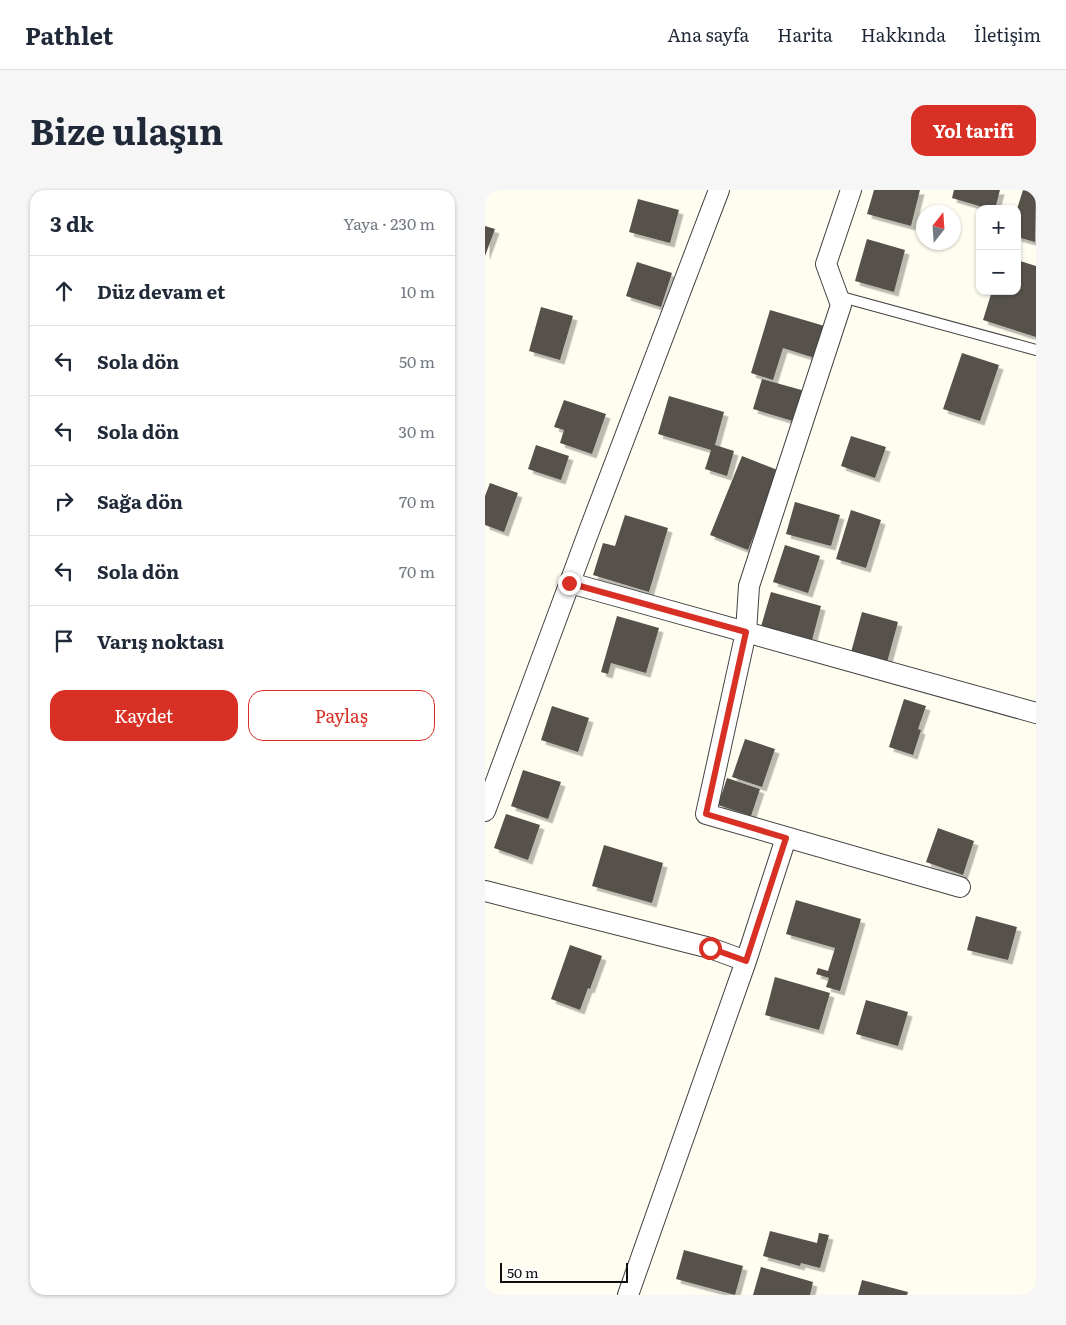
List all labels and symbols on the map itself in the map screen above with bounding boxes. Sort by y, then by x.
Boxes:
north arrow [916,205,961,250]
route end [558,572,581,595]
route start [699,937,722,960]
scale bar [500,1260,627,1283]

